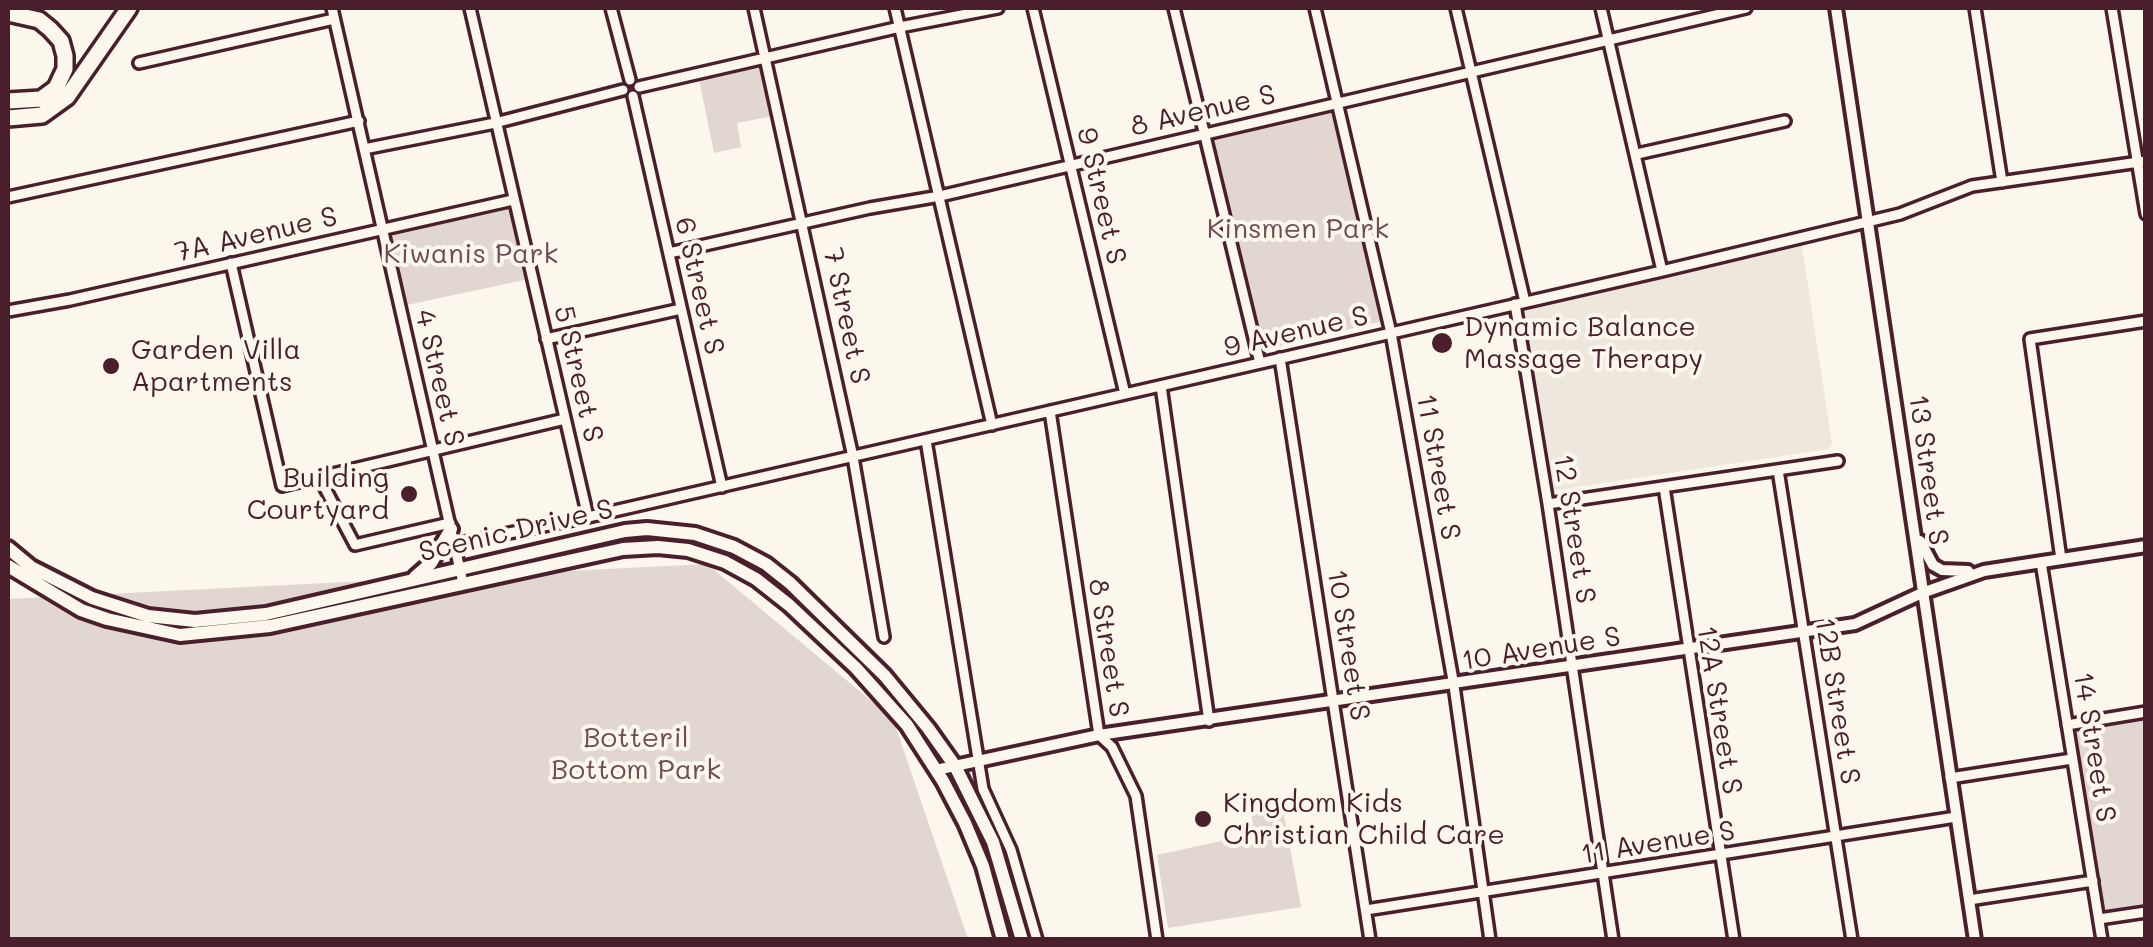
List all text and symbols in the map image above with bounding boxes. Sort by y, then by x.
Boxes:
street label: 8 Avenue S [1127,78,1279,144]
street label: 9 Street S [1069,124,1133,268]
street label: 7A Avenue S [172,200,340,270]
park label: Kinsmen Park [1207,212,1389,246]
street label: 6 Street S [667,214,731,358]
park label: Kiwanis Park [384,237,558,271]
street label: 7 Street S [815,245,877,387]
street label: 9 Avenue S [1221,299,1371,365]
street label: 5 Street S [546,302,610,446]
street label: 4 Street S [407,306,471,450]
place label: Dynamic Balance Massage Therapy [1464,310,1703,376]
marker: Dynamic Balance Massage Therapy [1429,330,1455,356]
place label: Garden Villa Apartments [131,333,301,399]
marker: Garden Villa Apartments [100,355,122,377]
street label: 11 Street S [1409,391,1467,543]
street label: 13 Street S [1901,393,1955,547]
street label: 12 Street S [1546,452,1602,606]
place label: Building Courtyard [247,461,389,527]
marker: Building Courtyard [398,483,420,505]
street label: Scenic Drive S [416,492,616,570]
street label: 10 Street S [1319,567,1377,723]
street label: 8 Street S [1080,576,1136,720]
street label: 12B Street S [1807,615,1867,787]
street label: 10 Avenue S [1459,620,1623,678]
street label: 12A Street S [1689,623,1749,797]
street label: 14 Street S [2066,669,2122,825]
park label: Botteril Bottom Park [551,721,721,787]
place label: Kingdom Kids Christian Child Care [1223,786,1505,852]
marker: Kingdom Kids Christian Child Care [1192,808,1214,830]
street label: 11 Avenue S [1579,814,1737,872]

